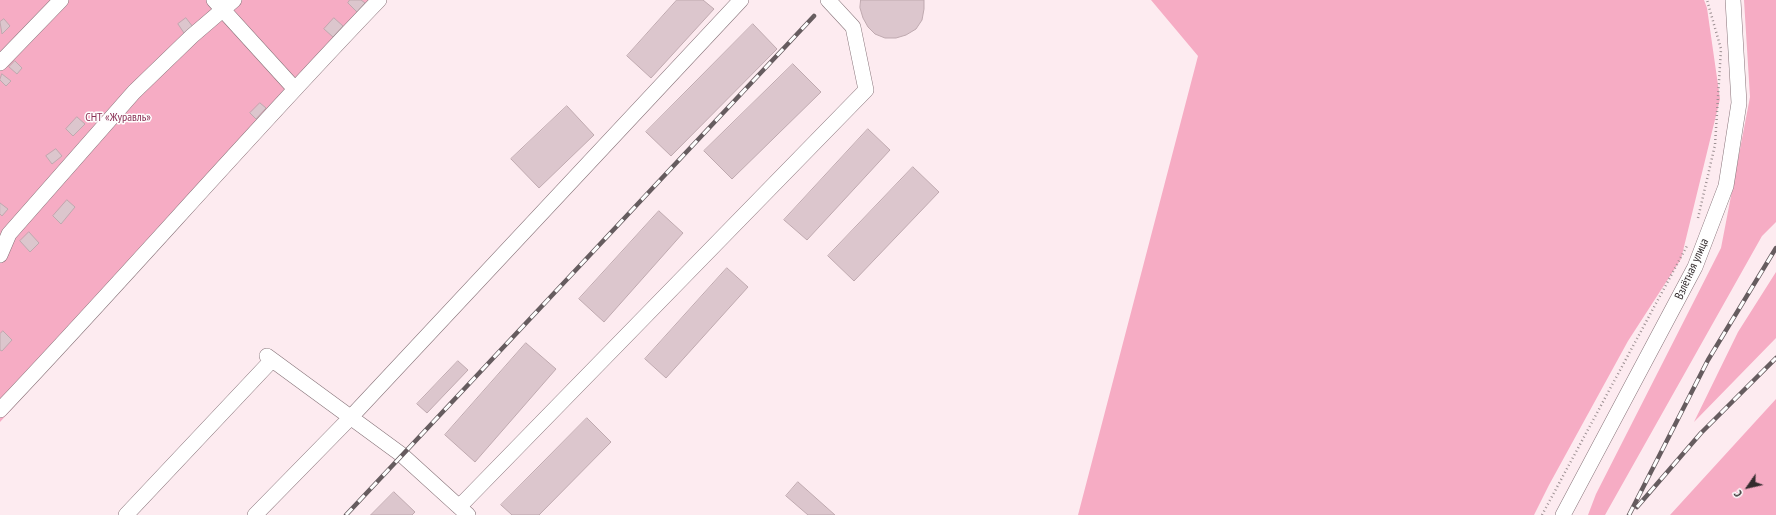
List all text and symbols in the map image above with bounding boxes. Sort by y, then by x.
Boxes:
park label: СНТ «Журавль» [85,111,151,125]
street label: Взлётная улица [1672,236,1712,302]
north arrow [1728,467,1768,507]
text: С [1731,488,1745,500]

